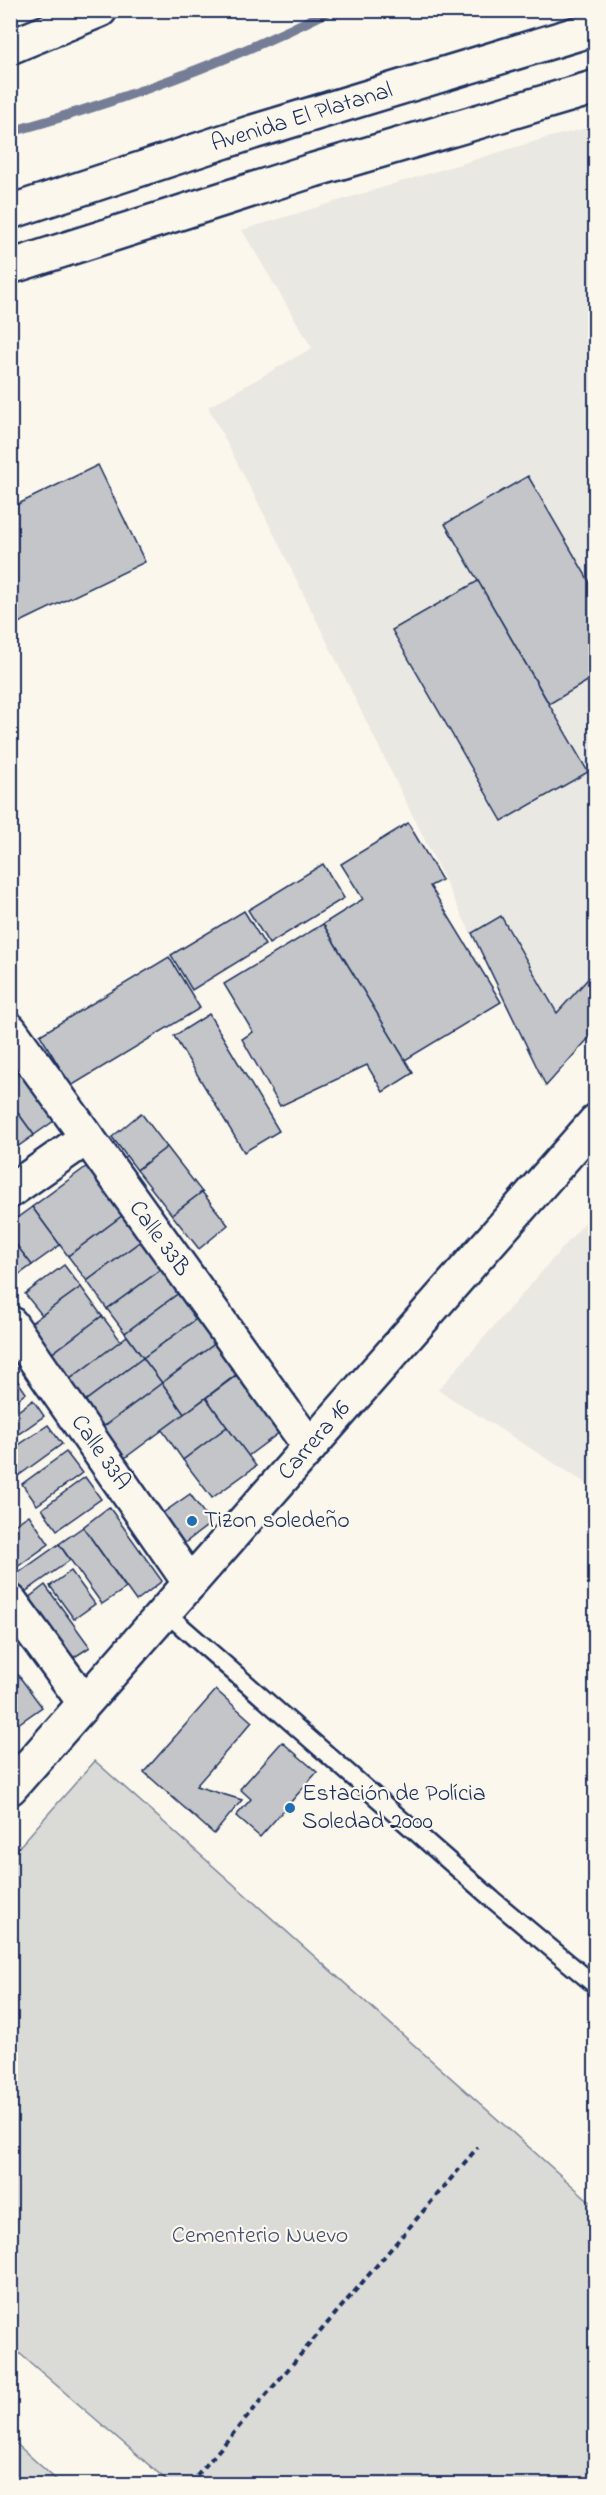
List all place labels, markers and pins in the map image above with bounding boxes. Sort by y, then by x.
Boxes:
place label: Tizon soledeño [204,1504,350,1539]
marker: Tizon soledeño [185,1514,199,1528]
place label: Estación de Polícia Soledad 2000 [302,1777,486,1840]
marker: Estación de Polícia Soledad 2000 [283,1801,297,1815]

